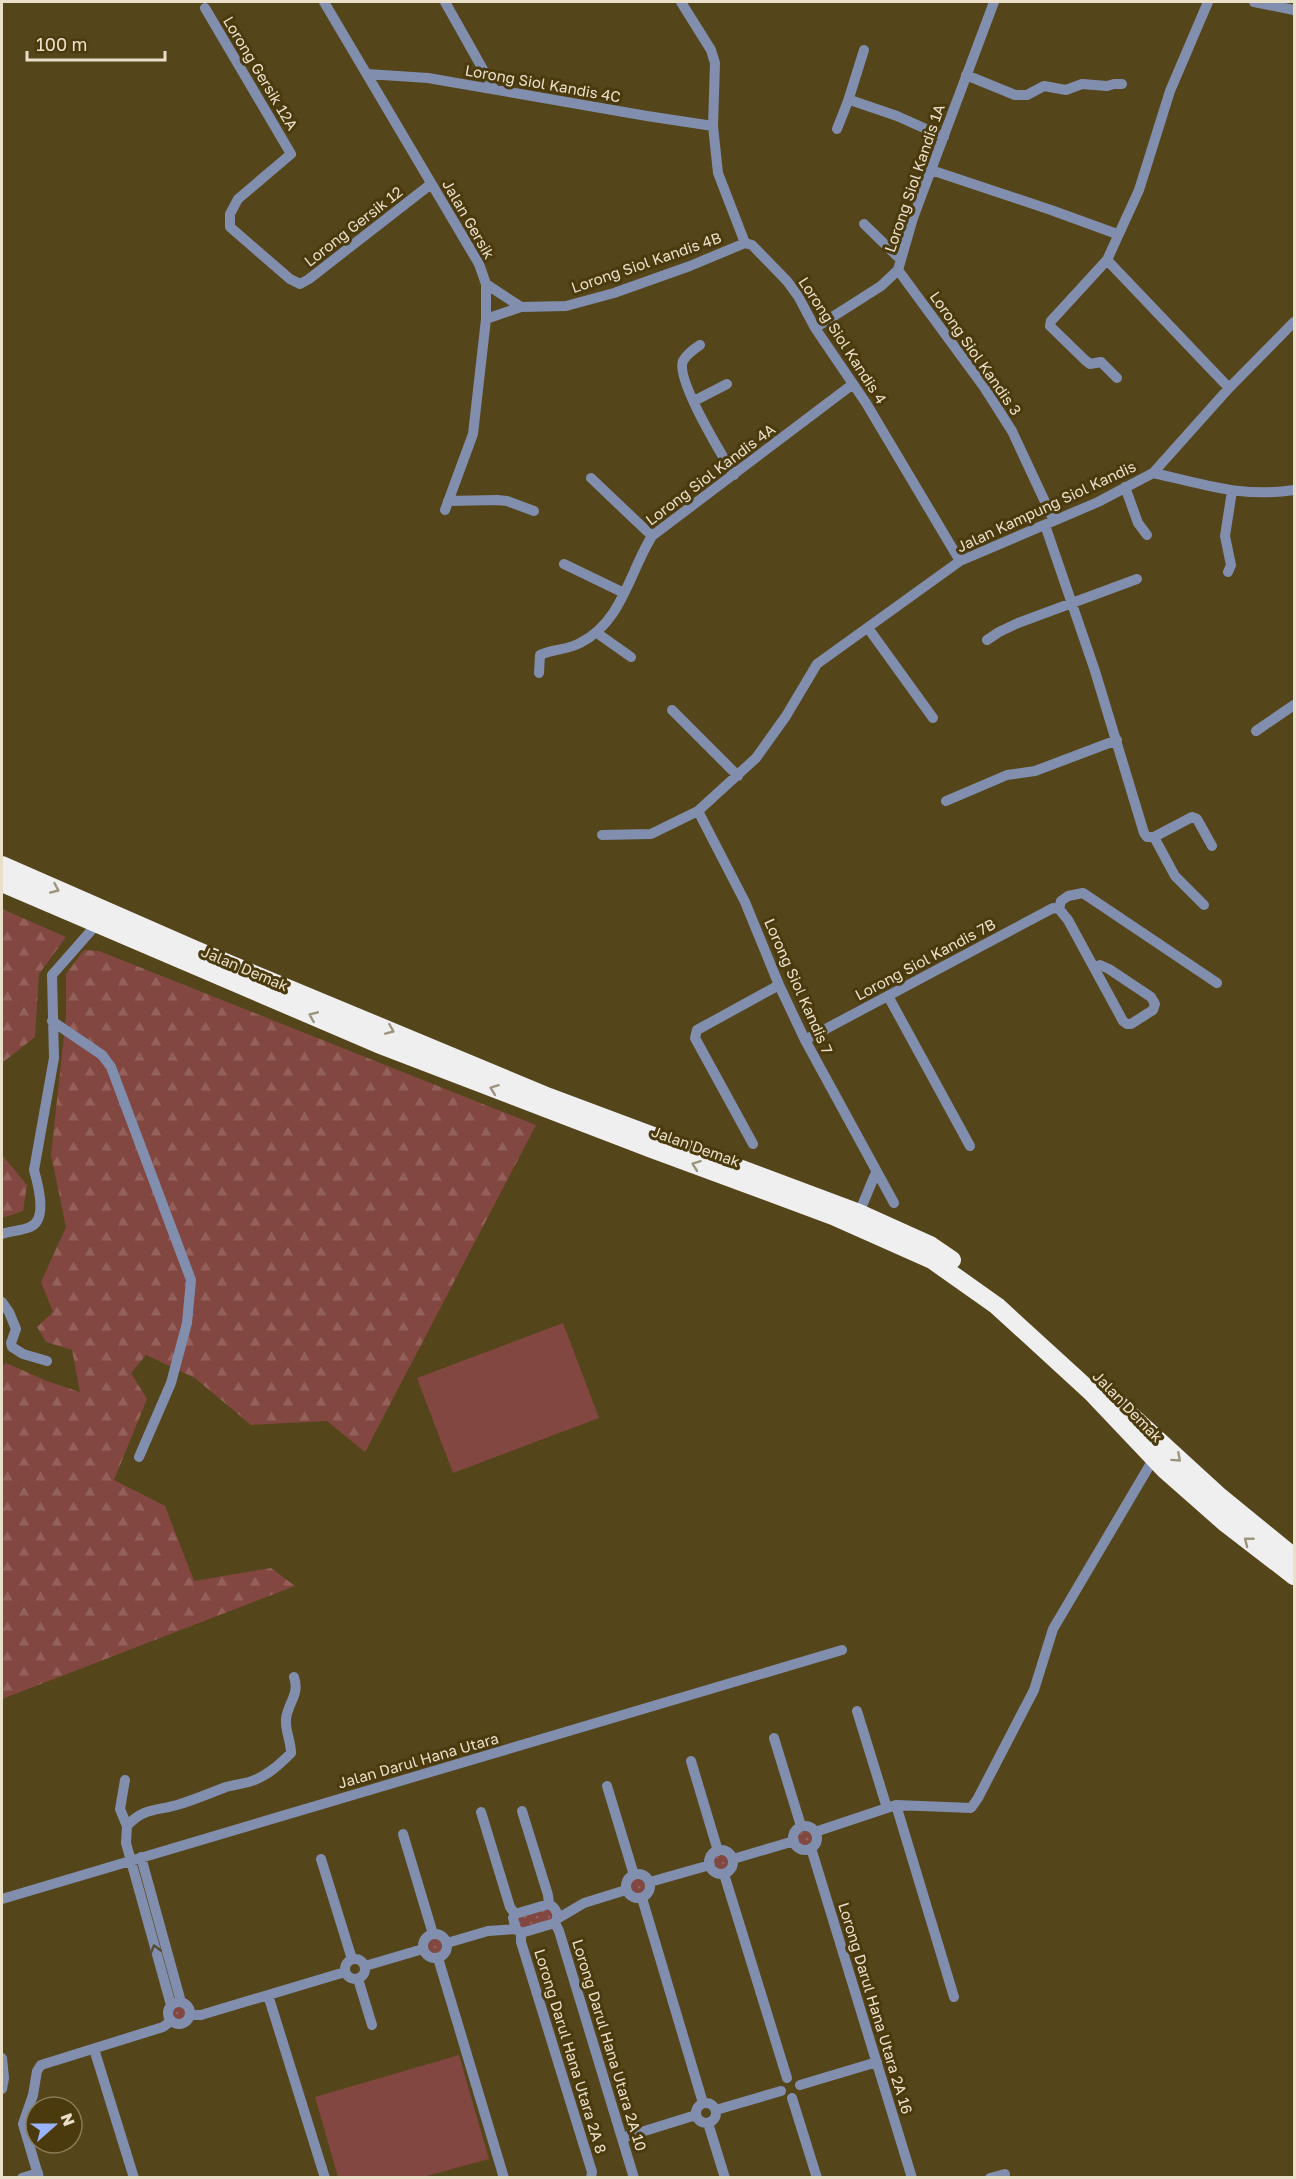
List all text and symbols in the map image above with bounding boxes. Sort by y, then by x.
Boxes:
street label: Lorong Gersik 12A [220,13,302,133]
scale bar [27,24,165,62]
text: 100 m [36,33,87,55]
street label: Lorong Siol Kandis 4C [464,60,622,106]
street label: Lorong Siol Kandis 1A [880,101,948,255]
street label: Jalan Gersik [439,176,499,262]
street label: Lorong Gersik 12 [300,182,406,270]
street label: Lorong Siol Kandis 4B [569,228,723,296]
street label: Lorong Siol Kandis 4 [795,273,891,407]
street label: Lorong Siol Kandis 3 [926,288,1026,418]
street label: Lorong Siol Kandis 4A [642,419,778,529]
street label: Jalan Kampung Siol Kandis [953,456,1139,556]
one-way arrow [49,881,60,893]
street label: Lorong Siol Kandis 7B [852,914,998,1004]
street label: Lorong Siol Kandis 7 [761,916,837,1057]
street label: Jalan Demak [199,942,292,995]
one-way arrow [308,1012,319,1024]
one-way arrow [383,1023,394,1035]
one-way arrow [489,1084,500,1096]
street label: Jalan Demak [649,1122,743,1170]
one-way arrow [691,1160,702,1173]
street label: Jalan Demak [1089,1366,1167,1446]
one-way arrow [1170,1451,1181,1462]
one-way arrow [1243,1537,1254,1548]
street label: Jalan Darul Hana Utara [336,1728,500,1792]
street label: Lorong Darul Hana Utara 2A 16 [835,1900,917,2116]
street label: Lorong Darul Hana Utara 2A 10 [569,1937,651,2153]
one-way arrow [150,1944,162,1955]
street label: Lorong Darul Hana Utara 2A 8 [531,1946,611,2156]
north arrow [24,2095,84,2155]
text: N [56,2110,80,2129]

